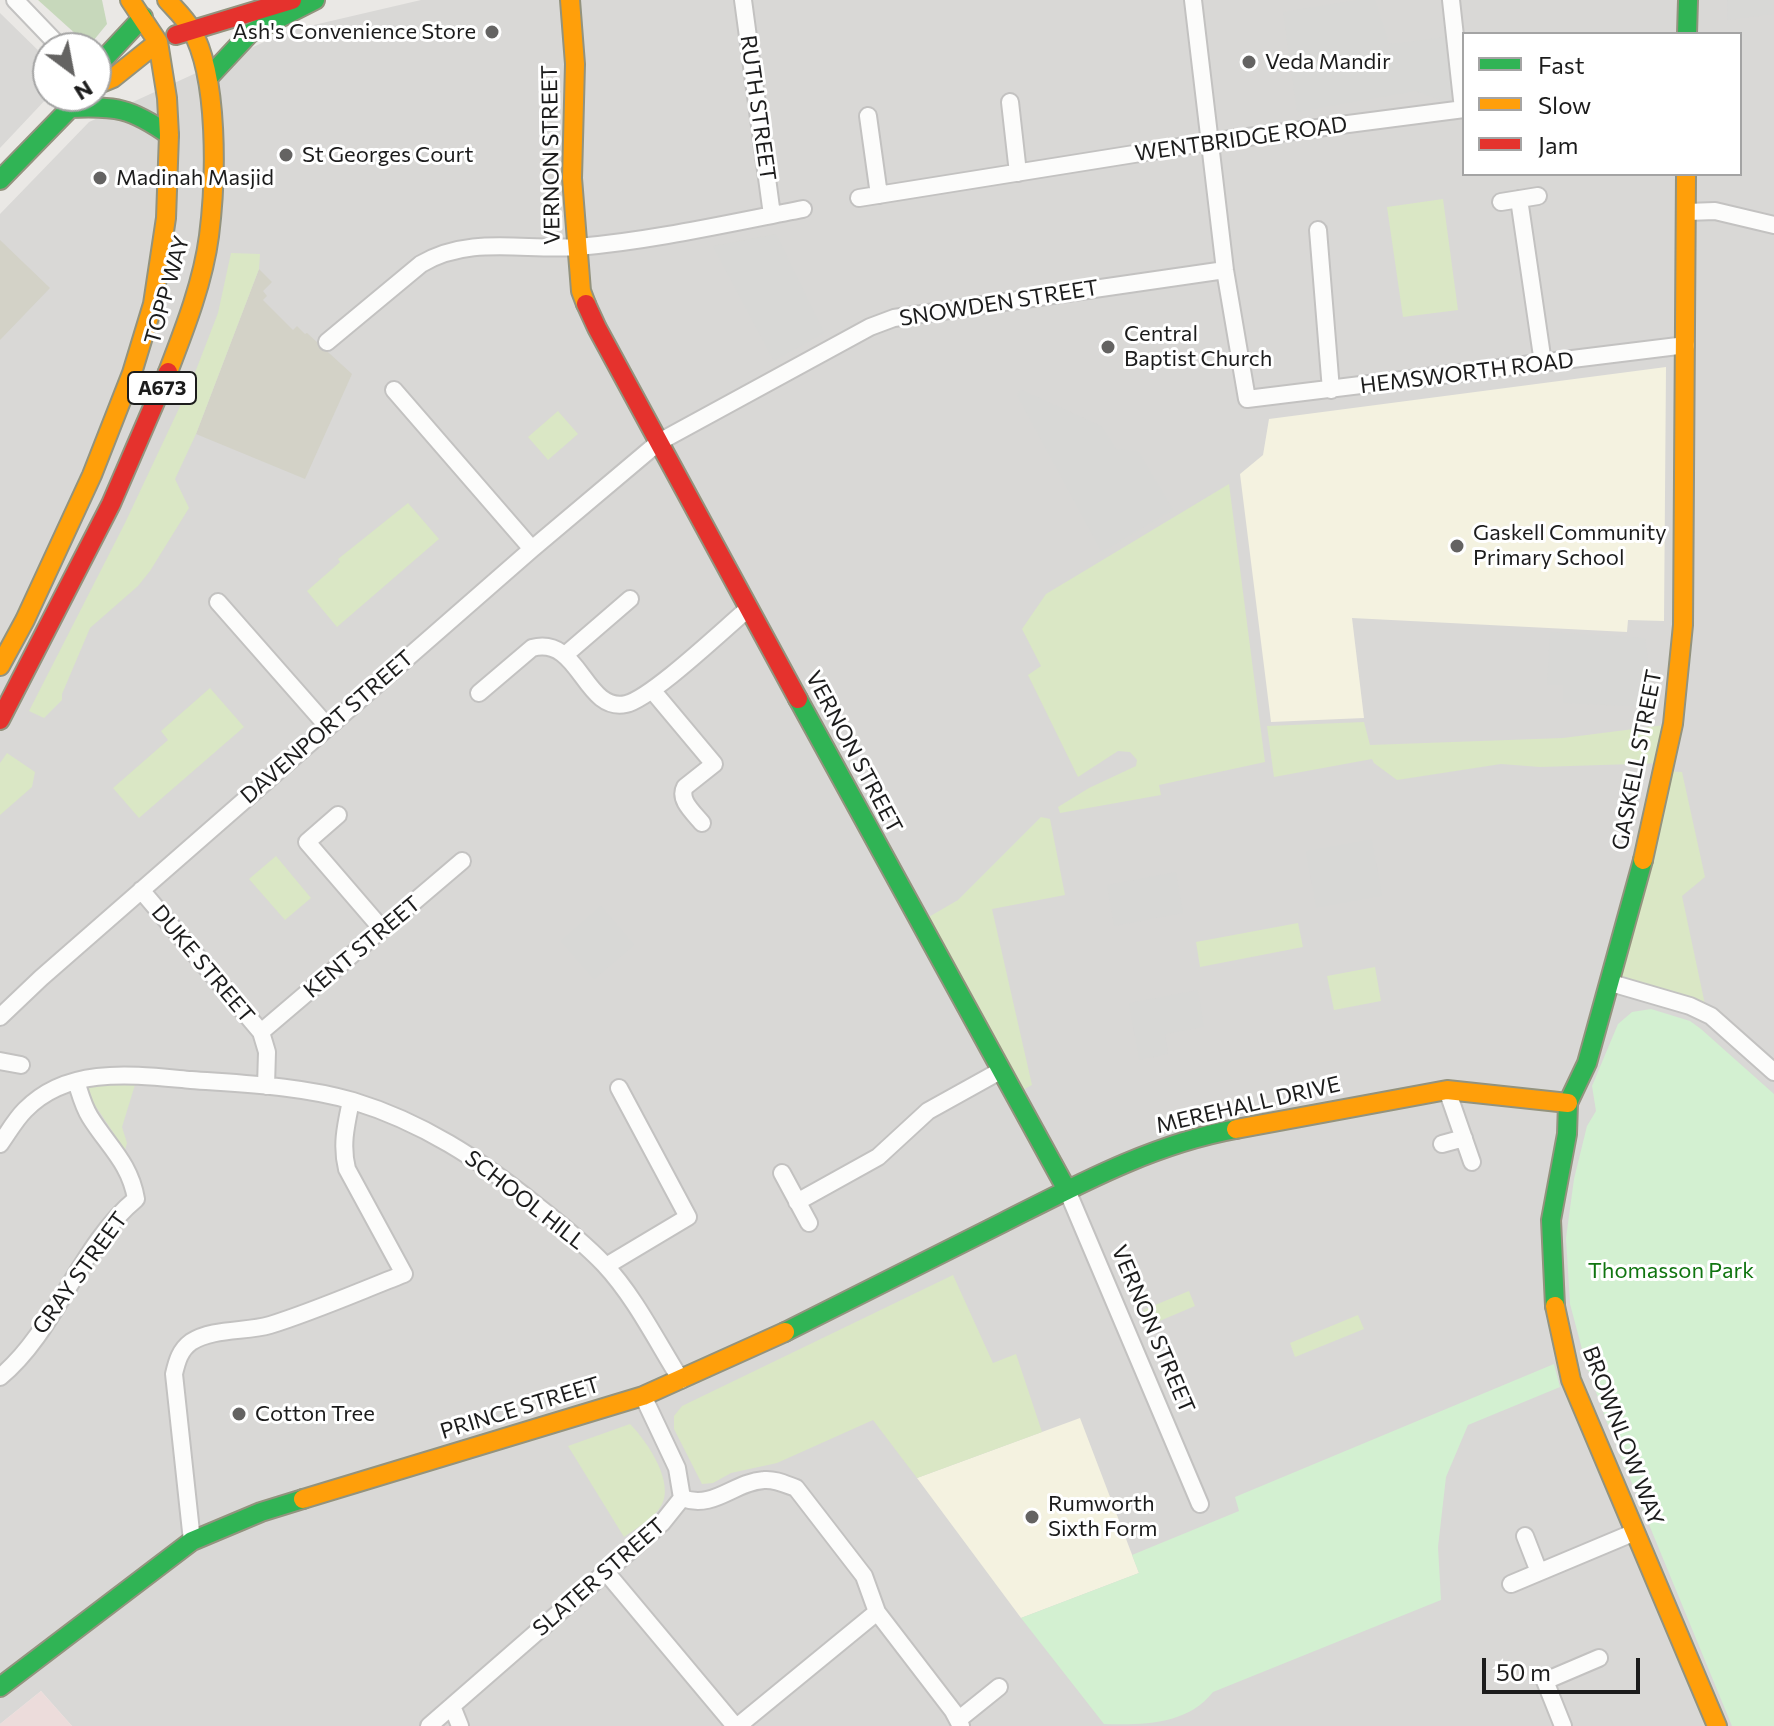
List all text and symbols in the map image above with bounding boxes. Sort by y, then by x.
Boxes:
place label: Ash's Convenience Store [233,19,476,45]
marker: Ash's Convenience Store [483,23,501,41]
north arrow [32,32,112,112]
legend [1462,32,1742,176]
street label: RUTH STREET [735,33,781,183]
place label: Veda Mandir [1265,49,1391,75]
text: Fast [1538,50,1585,79]
marker: Veda Mandir [1240,53,1258,71]
street label: VERNON STREET [536,65,566,245]
text: N [70,75,98,107]
text: Slow [1538,90,1591,119]
street label: WENTBRIDGE ROAD [1133,111,1349,167]
text: Jam [1538,130,1578,159]
place label: St Georges Court [302,142,473,168]
marker: St Georges Court [277,146,295,164]
place label: Madinah Masjid [116,165,274,191]
marker: Madinah Masjid [91,169,109,187]
street label: TOPP WAY [139,233,195,347]
street label: SNOWDEN STREET [898,274,1100,332]
place label: Central Baptist Church [1124,321,1272,372]
marker: Central Baptist Church [1099,338,1117,356]
street label: HEMSWORTH ROAD [1359,347,1575,399]
road number: A673 [128,372,196,404]
place label: Gaskell Community Primary School [1473,520,1667,572]
marker: Gaskell Community Primary School [1448,537,1466,555]
street label: DAVENPORT STREET [235,645,419,809]
street label: VERNON STREET [800,666,908,838]
street label: GASKELL STREET [1607,668,1667,852]
street label: KENT STREET [298,890,426,1004]
street label: DUKE STREET [146,900,260,1028]
street label: MEREHALL DRIVE [1153,1071,1343,1139]
street label: SCHOOL HILL [460,1145,590,1255]
street label: GRAY STREET [27,1207,133,1339]
street label: VERNON STREET [1106,1241,1200,1417]
park label: Thomasson Park [1588,1258,1754,1284]
street label: BROWNLOW WAY [1577,1343,1669,1529]
street label: PRINCE STREET [437,1371,603,1445]
place label: Cotton Tree [255,1401,375,1427]
marker: Cotton Tree [230,1405,248,1423]
place label: Rumworth Sixth Form [1048,1491,1157,1542]
marker: Rumworth Sixth Form [1023,1508,1041,1526]
street label: SLATER STREET [527,1512,671,1642]
scale bar [1486,1642,1644,1692]
text: 50 m [1496,1657,1551,1686]

